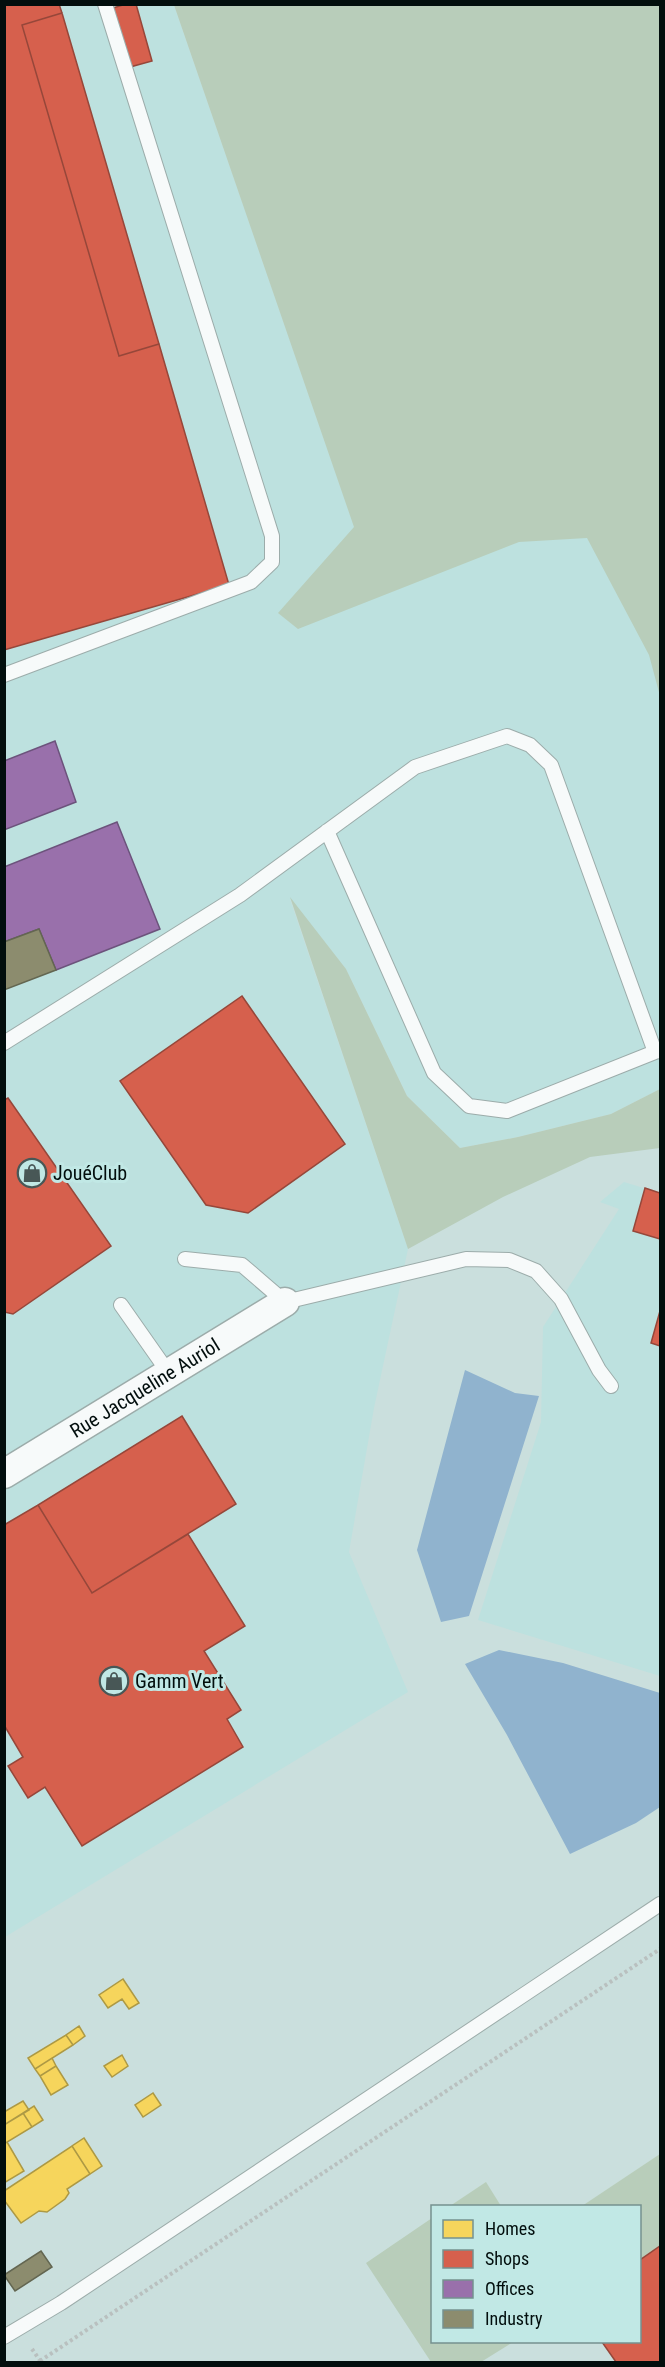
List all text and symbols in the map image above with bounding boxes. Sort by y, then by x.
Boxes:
shop icon: JouéClub [16,1157,48,1189]
place label: JouéClub [53,1161,127,1185]
street label: Rue Jacqueline Auriol [65,1333,224,1443]
shop icon: Gamm Vert [98,1665,130,1697]
place label: Gamm Vert [135,1669,224,1693]
legend [431,2205,641,2343]
text: Homes [485,2218,535,2239]
text: Shops [485,2248,529,2269]
text: Offices [485,2278,534,2299]
text: Industry [485,2308,543,2329]

